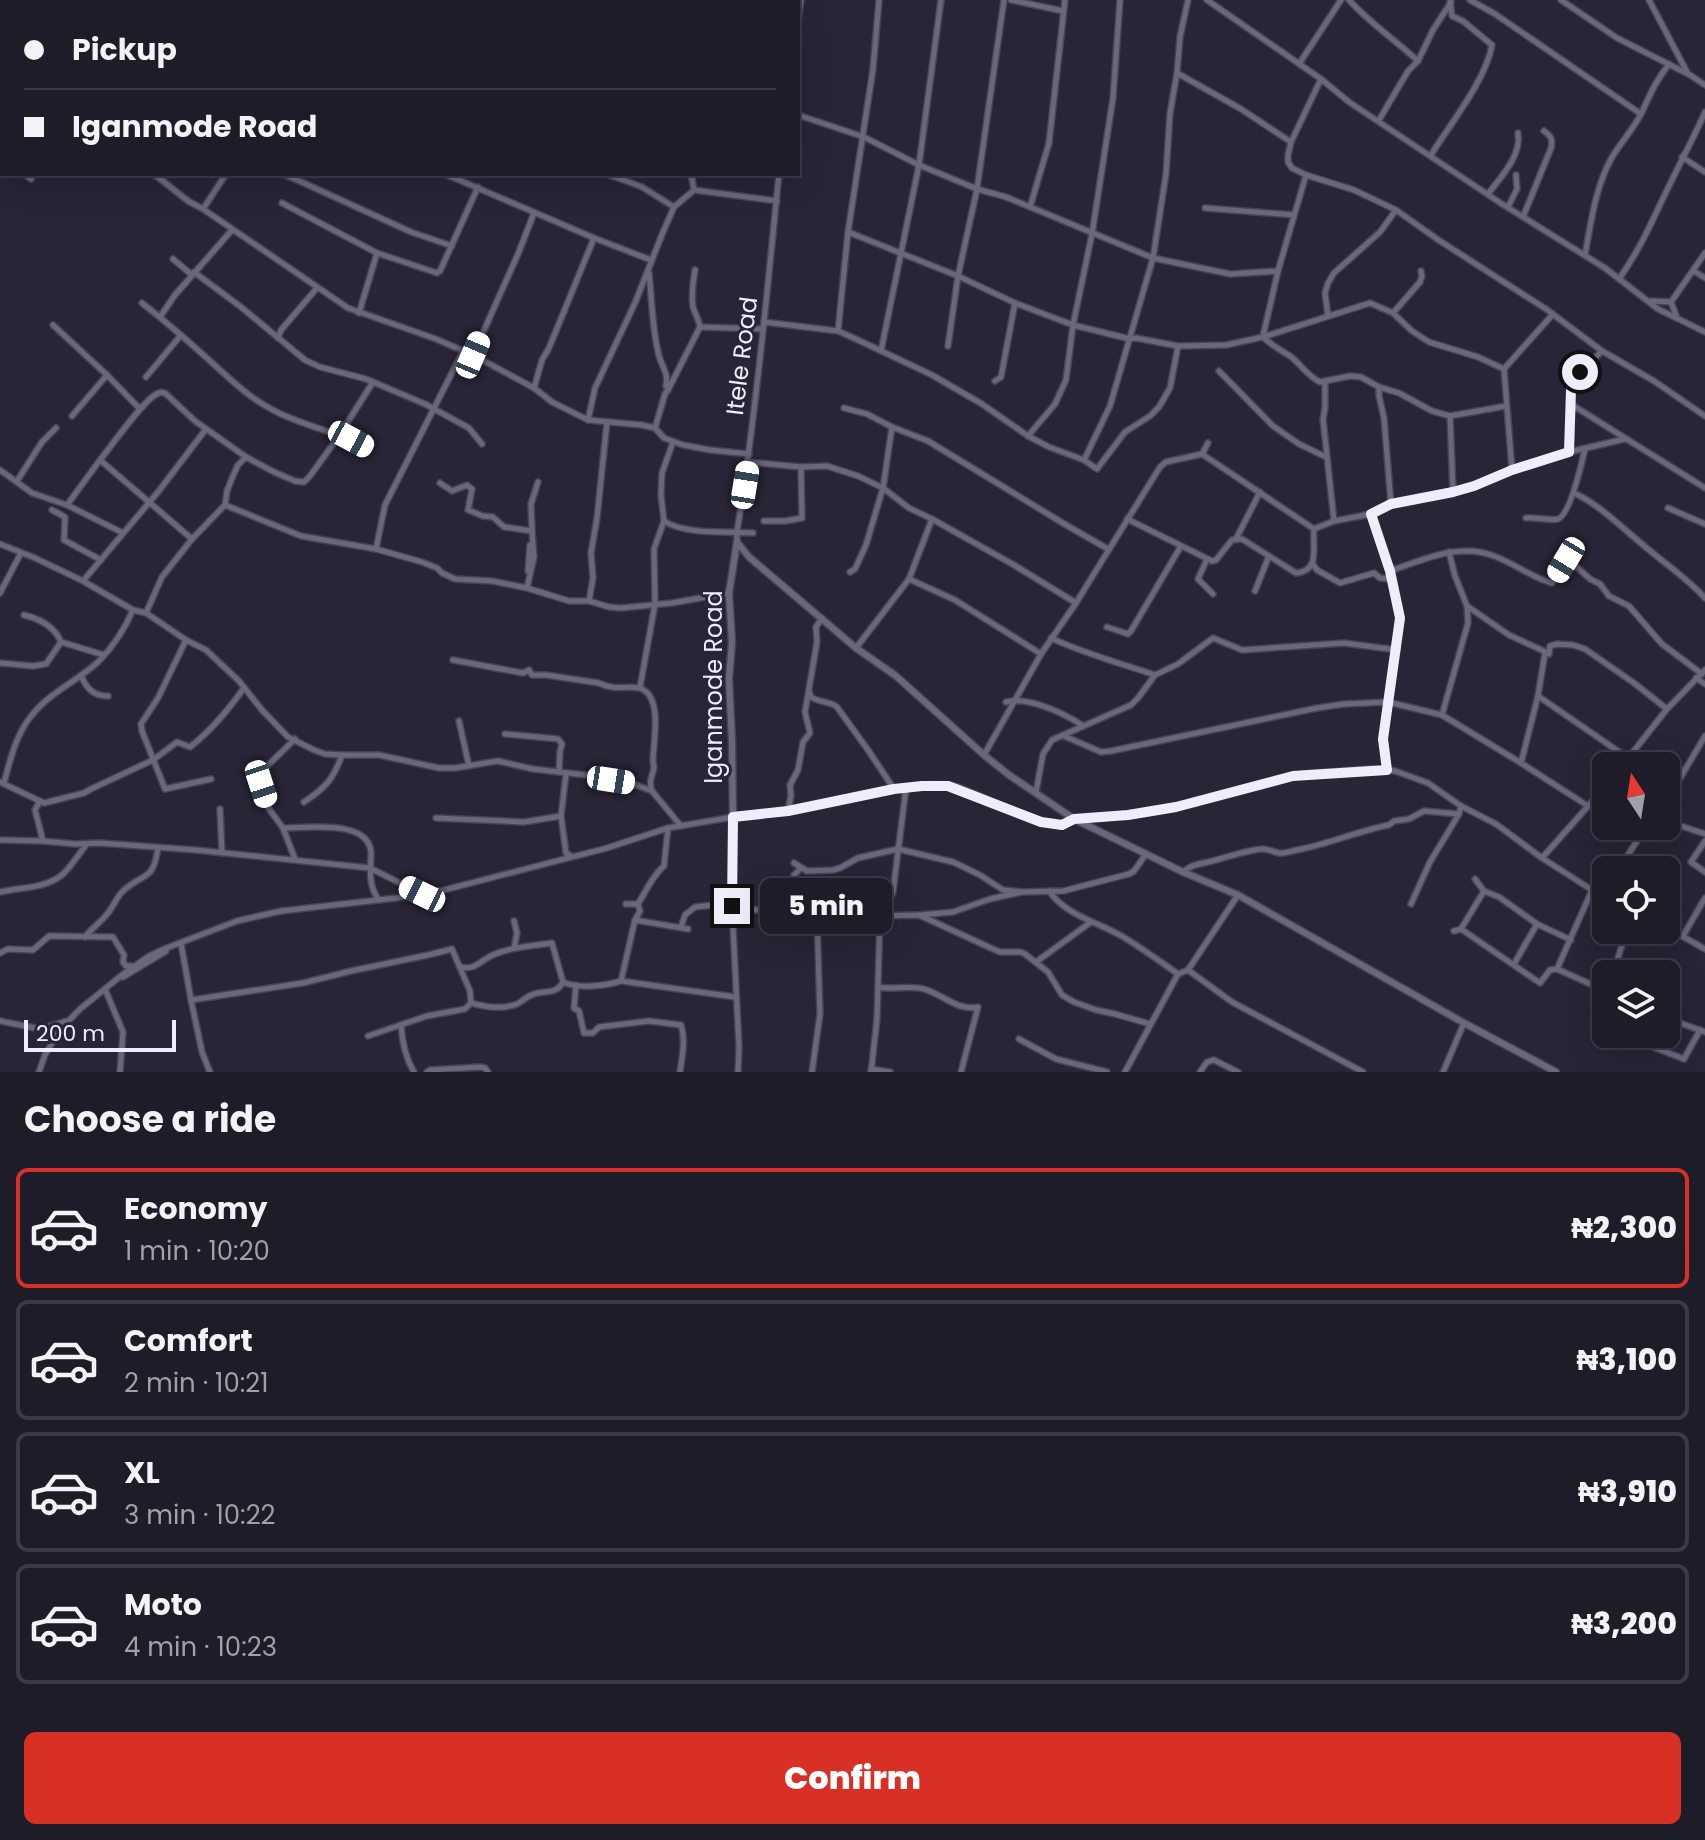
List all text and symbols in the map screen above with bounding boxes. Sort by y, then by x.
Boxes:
text: Pickup [72,28,177,71]
text: Iganmode Road [72,105,317,148]
street label: Itele Road [718,295,765,417]
car [453,328,493,382]
route start [1562,354,1598,390]
car [324,417,378,461]
car [729,459,761,511]
car [1543,533,1589,587]
street label: Iganmode Road [697,590,730,784]
north arrow [1592,752,1680,840]
map controls [1592,752,1680,1048]
car [242,757,280,811]
car [585,764,637,796]
button: locate [1592,856,1680,944]
car [395,873,449,915]
callout: 5 min [760,878,892,934]
route end [714,888,750,924]
text: 5 min [788,888,864,924]
button: layers [1592,960,1680,1048]
scale bar [24,1016,176,1052]
text: 200 m [36,1018,105,1049]
text: Choose a ride [24,1094,276,1145]
text: Economy [124,1187,268,1230]
icon: car [28,1192,100,1264]
text: ₦2,300 [1571,1206,1677,1249]
text: 1 min · 10:20 [124,1233,270,1269]
text: Comfort [124,1319,253,1362]
icon: car [28,1324,100,1396]
text: ₦3,100 [1577,1338,1677,1381]
text: 2 min · 10:21 [124,1365,269,1401]
text: XL [124,1451,160,1494]
icon: car [28,1456,100,1528]
text: ₦3,910 [1578,1470,1677,1513]
text: 3 min · 10:22 [124,1497,276,1533]
text: Moto [124,1583,202,1626]
icon: car [28,1588,100,1660]
text: ₦3,200 [1571,1602,1677,1645]
text: 4 min · 10:23 [124,1629,277,1665]
button: Confirm [24,1732,1681,1824]

